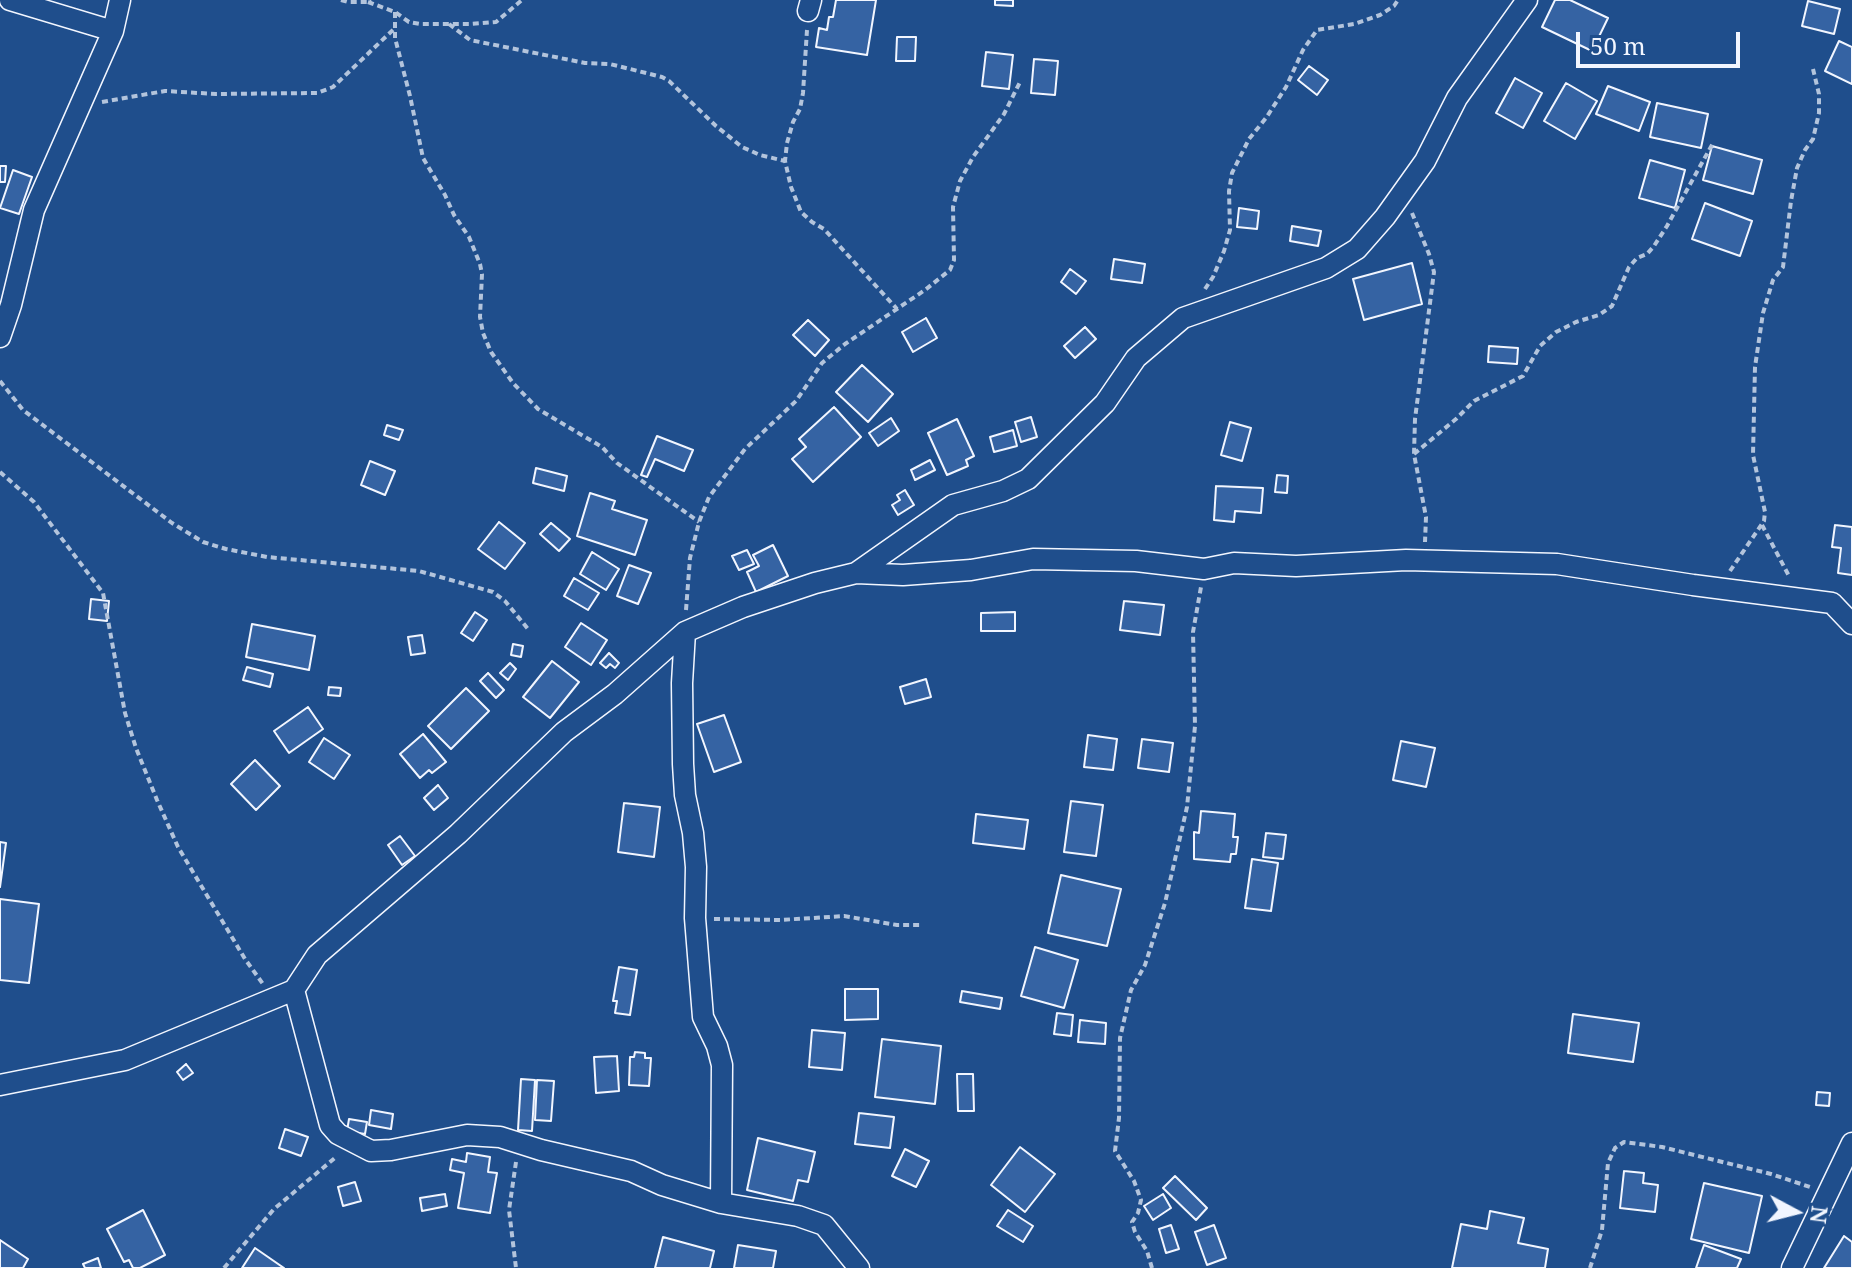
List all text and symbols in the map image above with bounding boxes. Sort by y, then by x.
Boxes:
scale bar [1580,16,1744,66]
text: 50 m [1590,29,1646,62]
north arrow [1756,1172,1836,1252]
text: N [1804,1204,1836,1225]

